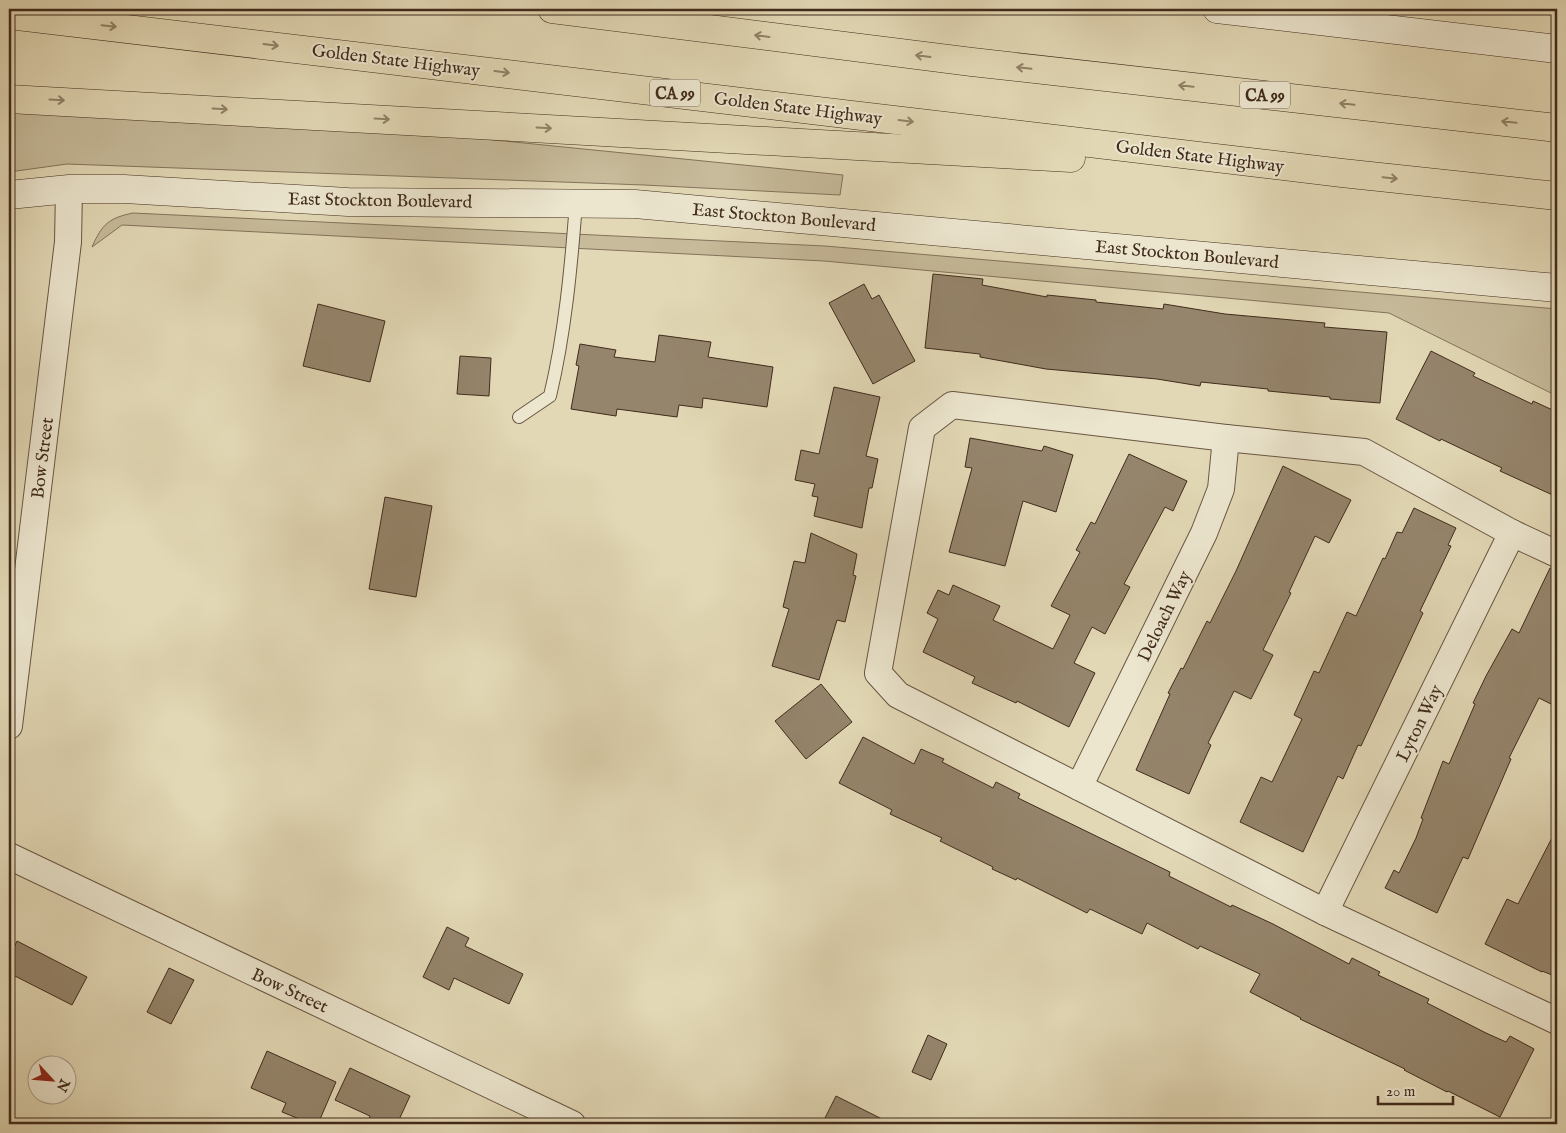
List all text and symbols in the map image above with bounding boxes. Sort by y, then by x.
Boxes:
one-way arrow [101,21,117,31]
one-way arrow [755,31,771,41]
one-way arrow [262,40,278,50]
street label: Golden State Highway [310,40,481,83]
one-way arrow [916,51,932,61]
one-way arrow [1017,63,1033,73]
one-way arrow [493,68,509,78]
road number: CA 99 [650,80,700,106]
one-way arrow [1178,81,1194,91]
road number: CA 99 [1240,82,1290,108]
street label: Golden State Highway [712,88,883,131]
one-way arrow [49,96,65,105]
one-way arrow [1340,99,1356,109]
one-way arrow [211,105,227,114]
one-way arrow [374,114,390,123]
one-way arrow [898,116,914,126]
one-way arrow [1501,117,1517,127]
one-way arrow [536,123,552,132]
street label: Golden State Highway [1114,136,1285,179]
one-way arrow [1382,173,1398,183]
street label: East Stockton Boulevard [288,188,473,215]
street label: East Stockton Boulevard [691,199,877,238]
street label: East Stockton Boulevard [1094,236,1280,275]
street label: Bow Street [27,416,60,500]
street label: Deloach Way [1133,567,1197,666]
street label: Lyton Way [1392,681,1449,766]
street label: Bow Street [247,964,331,1019]
north arrow [28,1056,78,1106]
scale bar [1378,1073,1454,1105]
text: N [52,1075,74,1095]
text: 20 m [1386,1082,1416,1101]

